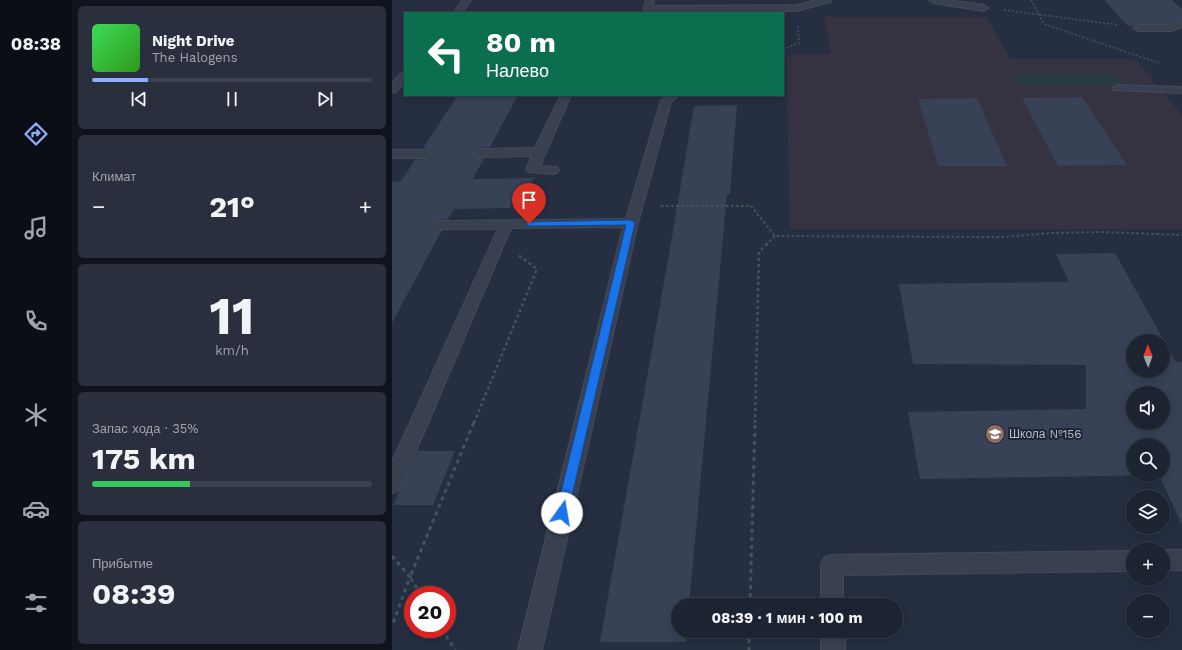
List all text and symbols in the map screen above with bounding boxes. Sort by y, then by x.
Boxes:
text: 80 m [486,26,556,59]
icon: left [420,28,472,80]
text: Night Drive [152,32,235,50]
text: 08:38 [11,33,61,54]
text: The Halogens [152,50,238,65]
text: Налево [486,60,549,81]
icon: previous [128,88,150,110]
icon: pause [221,88,243,110]
icon: next [314,88,336,110]
icon: directions [22,120,50,148]
text: Климат [92,169,136,184]
pin [512,183,546,224]
text: 21° [209,189,255,224]
icon: arrive [518,189,540,211]
text: − [92,194,105,219]
text: + [359,194,372,219]
icon: music [22,214,50,242]
text: 11 [210,286,254,347]
icon: phone [22,307,50,335]
north arrow [1126,334,1170,378]
map controls [1126,334,1170,638]
text: km/h [215,343,249,358]
button: sound [1126,386,1170,430]
icon: climate [22,401,50,429]
text: Запас хода · 35% [92,421,198,436]
school or university icon: Школа №156 [984,423,1006,445]
place label: Школа №156 [1009,427,1082,441]
button: search [1126,438,1170,482]
text: 175 km [92,441,196,476]
button: layers [1126,490,1170,534]
position arrow [541,492,583,534]
icon: car [22,495,50,523]
button: + [1126,542,1170,586]
text: Прибытие [92,556,153,571]
text: 08:39 [92,576,175,611]
speed limit sign: 20 [404,586,456,638]
icon: filters [22,589,50,617]
button: − [1126,594,1170,638]
text: 08:39 · 1 мин · 100 m [711,609,863,627]

